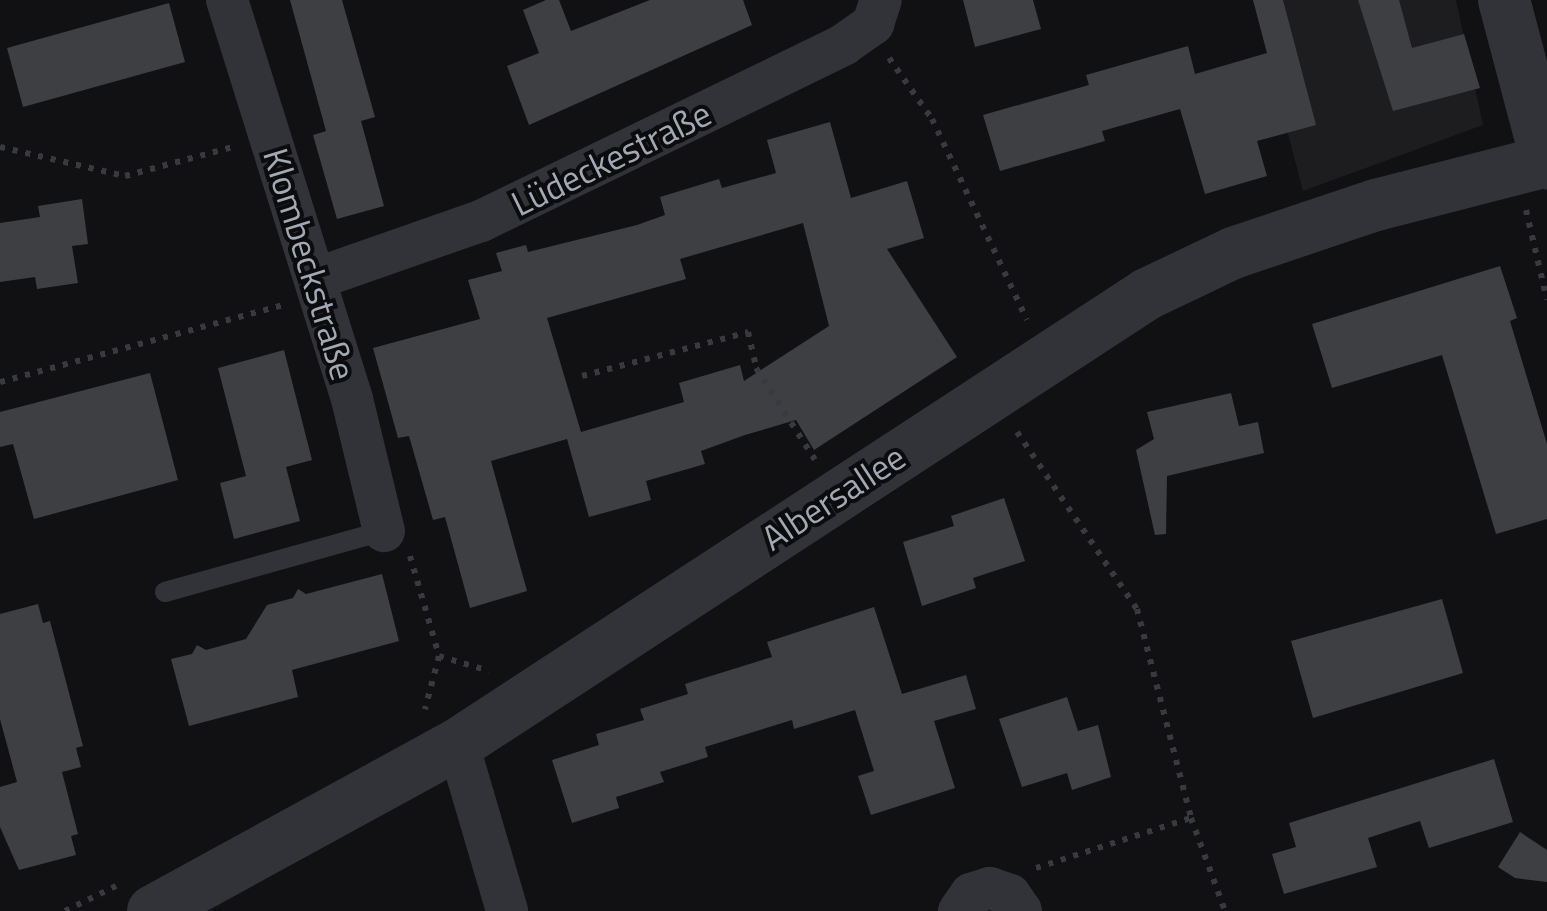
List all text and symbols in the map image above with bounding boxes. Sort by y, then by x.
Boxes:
street label: Lüdeckestraße [504,92,718,224]
street label: Klombeckstraße [255,143,365,385]
street label: Albersallee [753,435,913,559]

